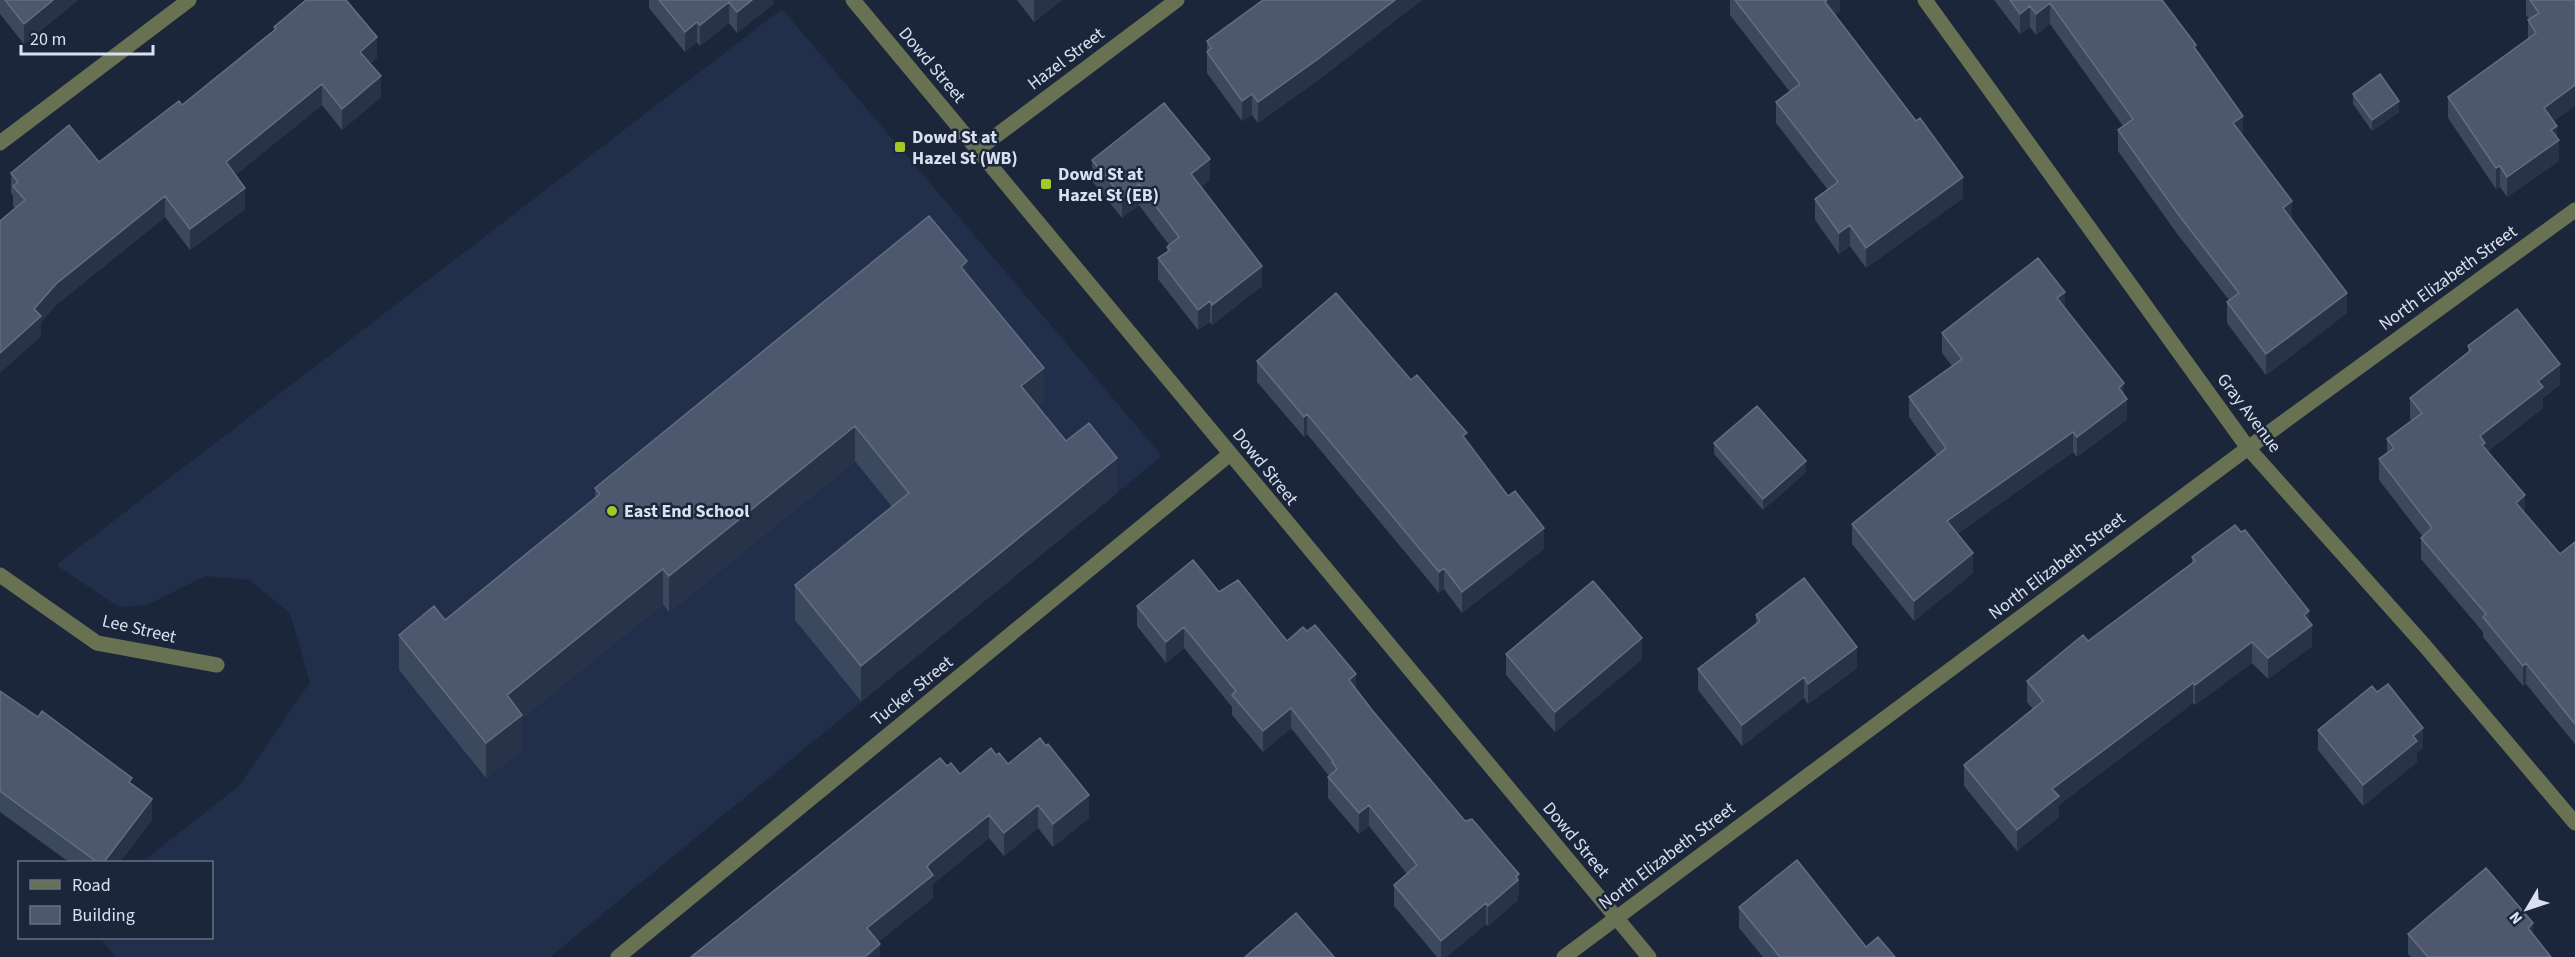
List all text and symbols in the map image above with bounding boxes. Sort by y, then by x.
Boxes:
scale bar [21,18,153,56]
street label: Dowd Street [893,22,971,108]
street label: Hazel Street [1022,22,1110,96]
text: 20 m [30,27,66,52]
place label: Dowd St at Hazel St (WB) [912,125,1018,171]
marker: Dowd St at Hazel St (WB) [893,140,907,154]
place label: Dowd St at Hazel St (EB) [1058,162,1159,208]
marker: Dowd St at Hazel St (EB) [1039,177,1053,191]
street label: North Elizabeth Street [2374,219,2522,337]
street label: Gray Avenue [2211,368,2287,458]
street label: Dowd Street [1226,423,1304,511]
place label: East End School [624,499,749,524]
marker: East End School [605,504,619,518]
street label: North Elizabeth Street [1984,506,2130,626]
street label: Lee Street [100,608,178,650]
street label: Tucker Street [866,650,958,732]
street label: North Elizabeth Street [1594,796,1740,916]
street label: Dowd Street [1537,797,1615,883]
legend [18,861,213,939]
text: Road [72,873,111,898]
north arrow [2497,879,2557,939]
text: Building [72,903,135,928]
text: N [2504,907,2528,929]

